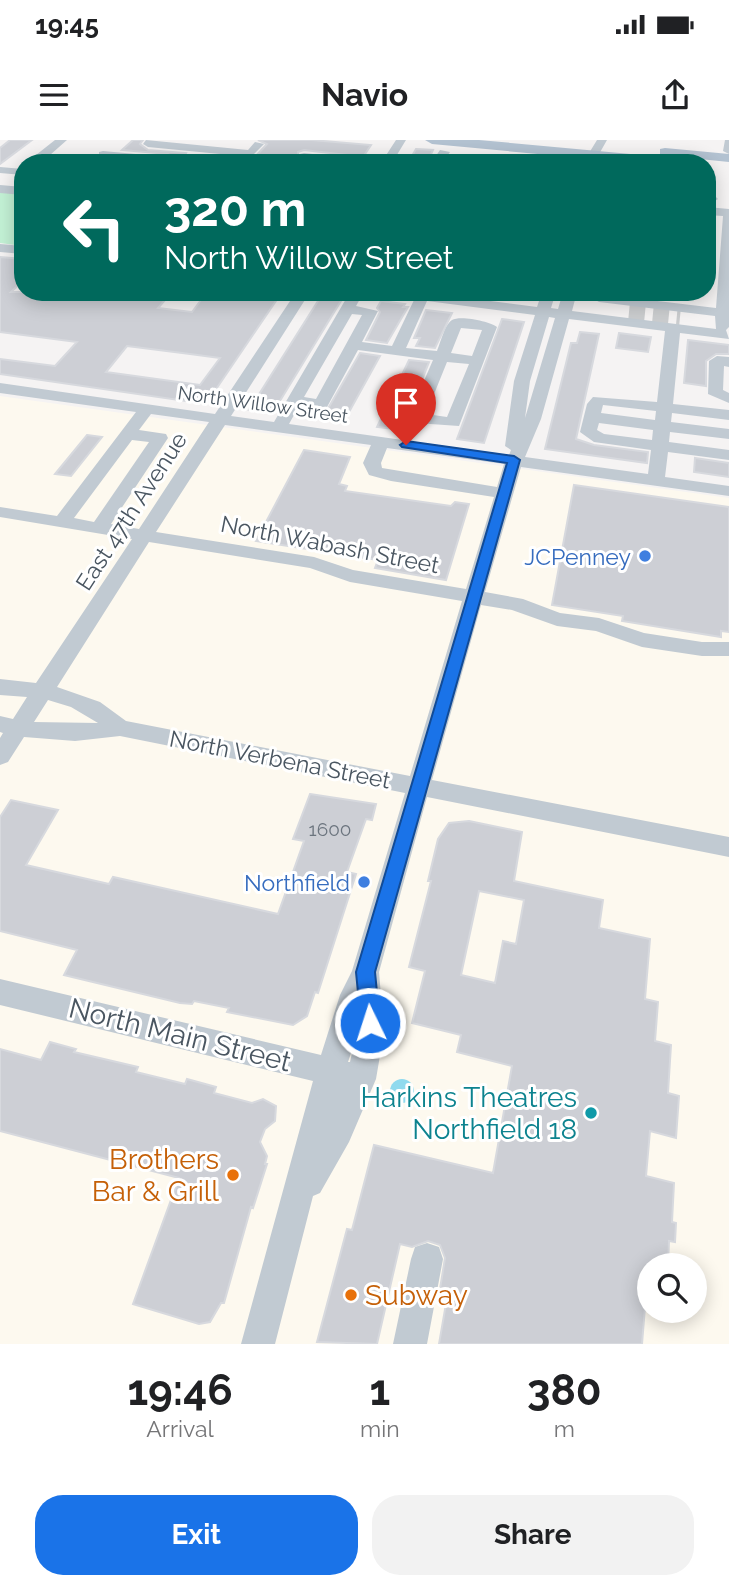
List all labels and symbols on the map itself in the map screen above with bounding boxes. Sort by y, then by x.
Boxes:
pin [376,373,436,445]
street label: North Willow Street [176,381,350,427]
street label: East 47th Avenue [70,427,192,595]
street label: North Wabash Street [219,510,442,578]
place label: JCPenney [524,543,631,570]
marker: JCPenney [637,548,653,564]
street label: North Verbena Street [167,724,393,794]
house number: 1600 [309,818,351,840]
place label: Northfield [244,869,350,896]
marker: Northfield [356,874,372,890]
position arrow [333,986,407,1060]
street label: North Main Street [66,991,295,1079]
place label: Harkins Theatres Northfield 18 [361,1081,577,1146]
marker: Harkins Theatres Northfield 18 [583,1105,599,1121]
place label: Brothers Bar & Grill [92,1143,219,1208]
marker: Brothers Bar & Grill [225,1167,241,1183]
place label: Subway [365,1279,468,1312]
marker: Subway [343,1287,359,1303]

